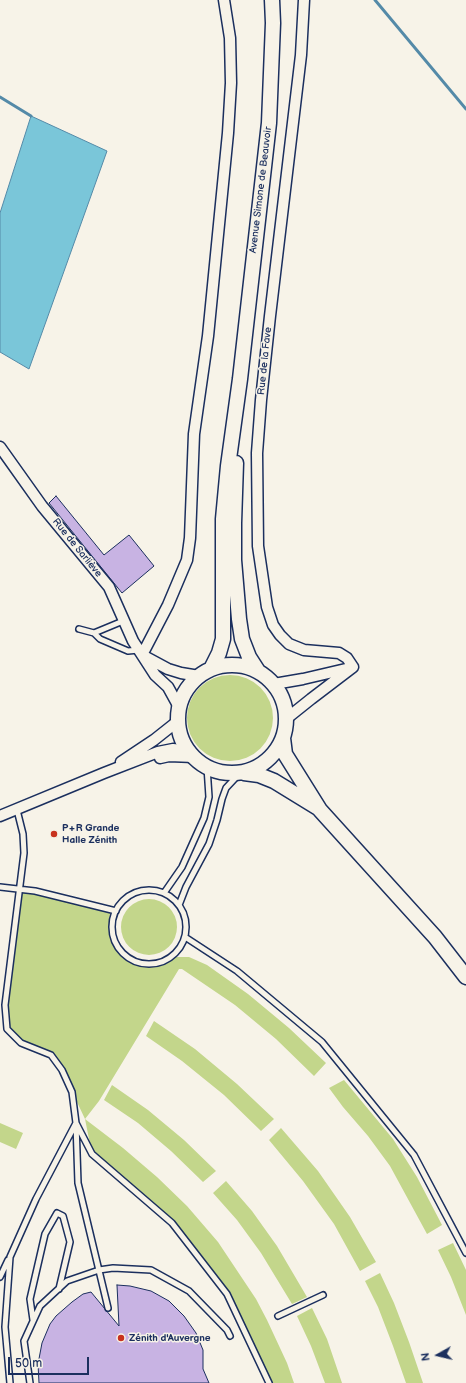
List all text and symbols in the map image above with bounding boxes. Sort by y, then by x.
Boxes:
street label: Avenue Simone de Beauvoir [247,126,275,254]
street label: Rue de la Fave [255,326,275,396]
street label: Rue de Sarliève [50,516,104,580]
place label: P+R Grande Halle Zénith [62,822,119,846]
marker: P+R Grande Halle Zénith [49,829,59,839]
place label: Zénith d'Auvergne [129,1332,211,1344]
marker: Zénith d'Auvergne [116,1333,126,1343]
north arrow [418,1335,458,1375]
scale bar [10,1349,91,1375]
text: N [419,1352,433,1362]
text: 50 m [15,1356,42,1371]

